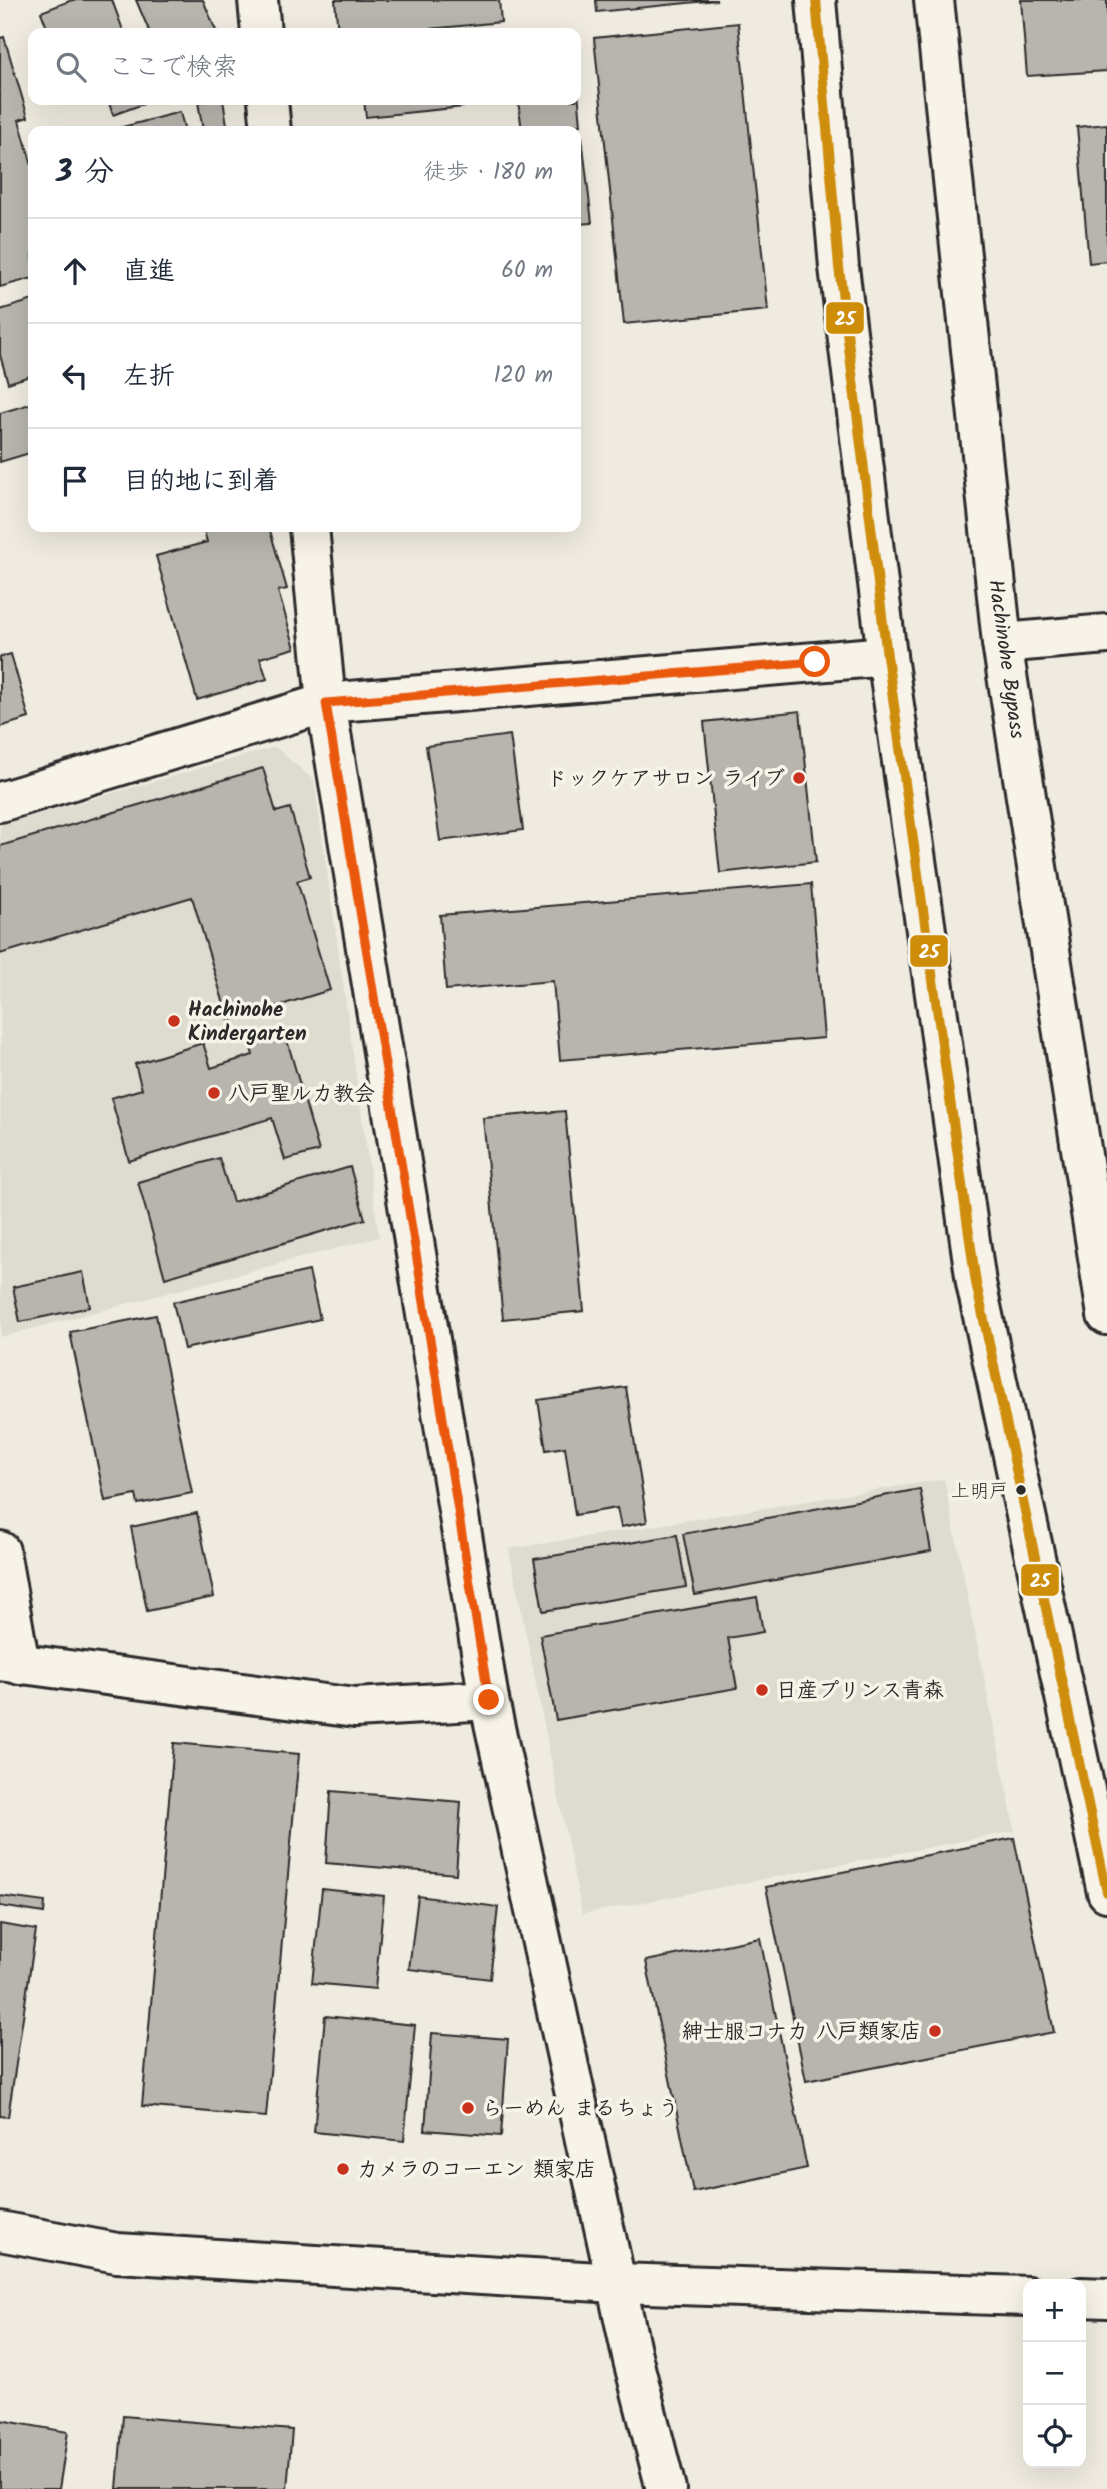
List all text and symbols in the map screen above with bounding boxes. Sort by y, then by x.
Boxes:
search box [28,28,581,105]
text: ここで検索 [108,47,238,89]
icon: search [52,48,90,86]
text: 3 分 [56,149,114,197]
text: 徒歩 · 180 m [423,155,553,191]
text: 直進 [123,251,175,293]
icon: ahead [56,252,94,290]
text: 60 m [501,253,553,289]
line badge: 25 [825,301,865,335]
text: 25 [835,305,857,335]
text: 左折 [123,356,175,398]
icon: left [56,357,94,395]
text: 120 m [493,358,553,394]
text: 目的地に到着 [123,461,279,503]
icon: arrive [56,462,94,500]
street label: Hachinohe Bypass [978,578,1033,741]
route start [799,646,830,677]
place label: ドックケアサロン ライブ [546,763,785,796]
marker: ドックケアサロン ライブ [791,770,807,786]
line badge: 25 [909,934,949,968]
text: 25 [919,938,941,968]
place label: Hachinohe Kindergarten [188,994,307,1051]
marker: Hachinohe Kindergarten [166,1013,182,1029]
place label: 八戸聖ルカ教会 [228,1078,375,1111]
marker: 八戸聖ルカ教会 [206,1085,222,1101]
place label: 上明戸 [951,1477,1008,1507]
marker: 上明戸 [1014,1483,1028,1497]
line badge: 25 [1020,1563,1060,1597]
text: 25 [1030,1567,1052,1597]
place label: 日産プリンス青森 [776,1675,944,1708]
marker: 日産プリンス青森 [754,1682,770,1698]
route end [473,1684,504,1715]
place label: 紳士服コナカ 八戸類家店 [682,2016,921,2049]
marker: 紳士服コナカ 八戸類家店 [927,2023,943,2039]
place label: らーめん まるちょう [482,2093,679,2126]
marker: らーめん まるちょう [460,2100,476,2116]
place label: カメラのコーエン 類家店 [357,2154,596,2187]
marker: カメラのコーエン 類家店 [335,2161,351,2177]
map controls [1023,2279,1086,2468]
button: + [1023,2279,1086,2342]
button: − [1023,2342,1086,2405]
button: locate [1023,2405,1086,2468]

